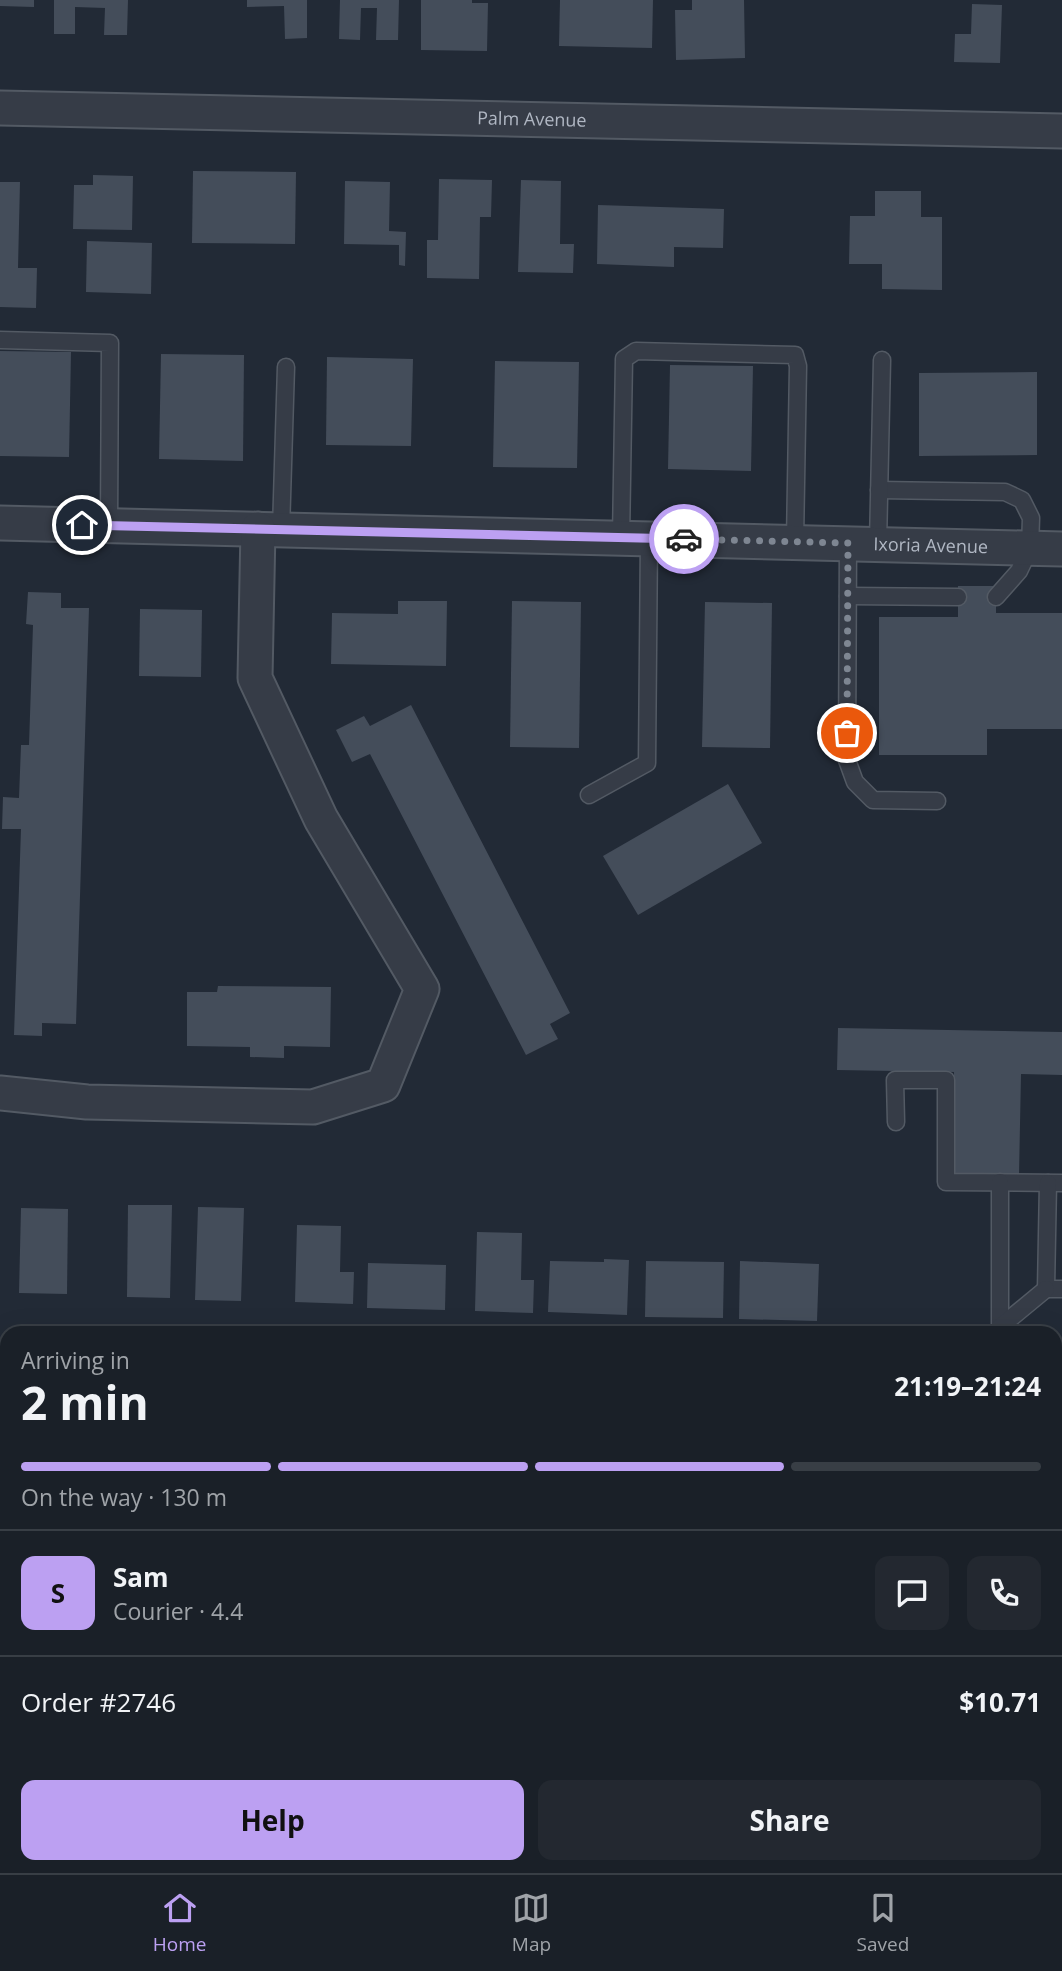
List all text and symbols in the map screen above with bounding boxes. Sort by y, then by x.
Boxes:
street label: Palm Avenue [477,105,587,132]
pin [52,495,112,555]
courier [649,504,719,574]
icon: home [63,506,101,544]
icon: car [665,520,703,558]
street label: Ixoria Avenue [873,531,988,558]
pin [817,703,877,763]
icon: bag [828,714,866,752]
text: Arriving in [21,1344,130,1376]
text: 21:19–21:24 [894,1368,1041,1404]
text: 2 min [21,1371,149,1433]
text: On the way · 130 m [21,1481,227,1513]
button: chat [875,1556,949,1630]
button: phone [967,1556,1041,1630]
text: Sam [113,1559,169,1595]
text: S [51,1575,65,1611]
text: Courier · 4.4 [113,1595,243,1627]
text: Order #2746 [21,1684,176,1720]
text: $10.71 [959,1684,1041,1720]
button: Help [21,1780,524,1860]
button: Share [538,1780,1041,1860]
tab: Home [153,1889,206,1957]
tab: Map [512,1889,551,1957]
tab: Saved [857,1889,909,1957]

